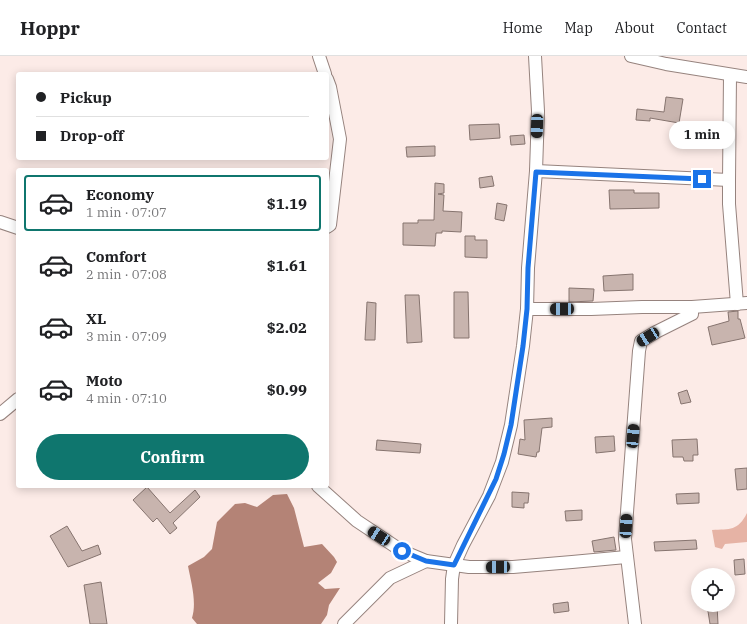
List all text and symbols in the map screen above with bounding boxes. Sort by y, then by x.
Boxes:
text: Hoppr [20,16,80,40]
text: Home [503,19,542,37]
text: Map [564,19,593,37]
text: About [615,19,654,37]
text: Contact [676,19,727,37]
text: Pickup [60,88,112,107]
car [531,114,543,138]
callout: 1 min [669,121,735,149]
text: Drop-off [60,126,124,145]
text: 1 min [684,126,720,143]
route end [693,170,711,188]
icon: car [38,185,74,221]
text: Economy [86,185,154,204]
text: $1.19 [267,194,307,213]
text: 1 min · 07:07 [86,204,167,221]
icon: car [38,247,74,283]
text: Comfort [86,247,146,266]
text: $1.61 [267,256,307,275]
text: 2 min · 07:08 [86,266,167,283]
car [550,303,574,315]
icon: car [38,309,74,345]
text: XL [86,309,106,328]
text: $2.02 [267,318,307,337]
car [635,326,661,348]
text: 3 min · 07:09 [86,328,167,345]
icon: car [38,371,74,407]
text: Moto [86,371,123,390]
text: $0.99 [267,380,307,399]
text: 4 min · 07:10 [86,390,167,407]
car [626,424,640,448]
button: Confirm [36,434,309,480]
car [619,514,633,538]
car [366,524,392,548]
route start [393,542,411,560]
car [486,561,510,573]
map controls [691,568,735,612]
button: locate [691,568,735,612]

